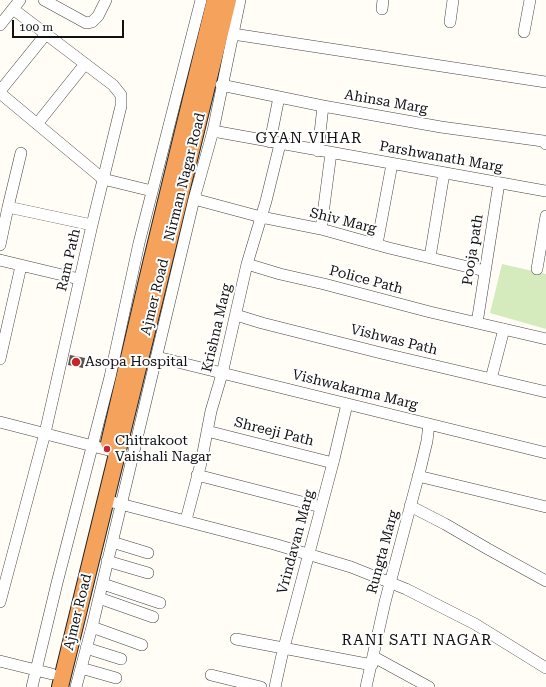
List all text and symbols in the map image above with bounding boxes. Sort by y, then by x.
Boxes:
scale bar [14,12,126,38]
text: 100 m [19,20,53,34]
street label: Ahinsa Marg [343,86,429,118]
street label: Nirman Nagar Road [161,111,209,243]
district label: GYAN VIHAR [256,130,362,148]
street label: Parshwanath Marg [378,138,504,176]
street label: Shiv Marg [308,205,378,237]
street label: Pooja path [459,213,487,287]
street label: Ram Path [54,227,84,293]
street label: Ajmer Road [137,257,173,337]
street label: Police Path [327,262,405,298]
street label: Krishna Marg [199,282,235,374]
street label: Vishwas Path [349,321,439,359]
place label: Asopa Hospital [85,354,188,370]
marker: Asopa Hospital [70,356,82,368]
street label: Vishwakarma Marg [291,366,419,414]
street label: Shreeji Path [233,414,315,450]
place label: Chitrakoot Vaishali Nagar [115,433,211,466]
marker: Chitrakoot Vaishali Nagar [102,444,112,454]
street label: Vrindavan Marg [274,488,318,596]
street label: Rungta Marg [364,508,402,596]
street label: Ajmer Road [60,572,96,652]
district label: RANI SATI NAGAR [342,632,492,650]

